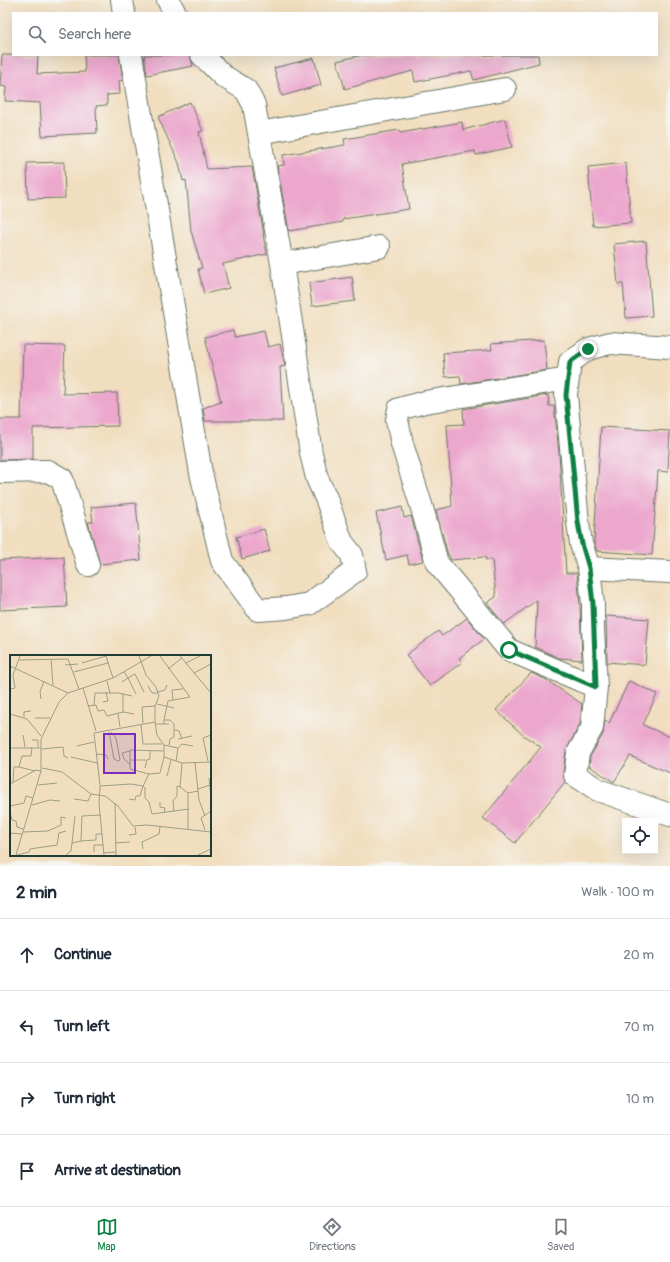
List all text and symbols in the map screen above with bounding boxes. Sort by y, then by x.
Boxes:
search box [12,12,658,56]
icon: search [26,23,48,45]
text: Search here [58,25,131,44]
route end [579,340,597,358]
route start [500,641,518,659]
inset map [10,655,211,856]
map controls [622,818,658,854]
button: locate [622,818,658,854]
text: 2 min [16,882,57,903]
text: Walk · 100 m [581,884,654,900]
icon: ahead [16,944,38,966]
text: Continue [54,945,112,964]
text: 20 m [623,947,654,963]
icon: left [16,1016,38,1038]
text: Turn left [54,1017,110,1036]
text: 70 m [624,1019,654,1035]
icon: right [16,1088,38,1110]
text: Turn right [54,1089,115,1108]
text: 10 m [626,1091,654,1107]
icon: arrive [16,1160,38,1182]
text: Arrive at destination [54,1161,181,1180]
tab: Map [96,1216,118,1253]
tab: Directions [309,1216,356,1253]
tab: Saved [547,1216,574,1253]

